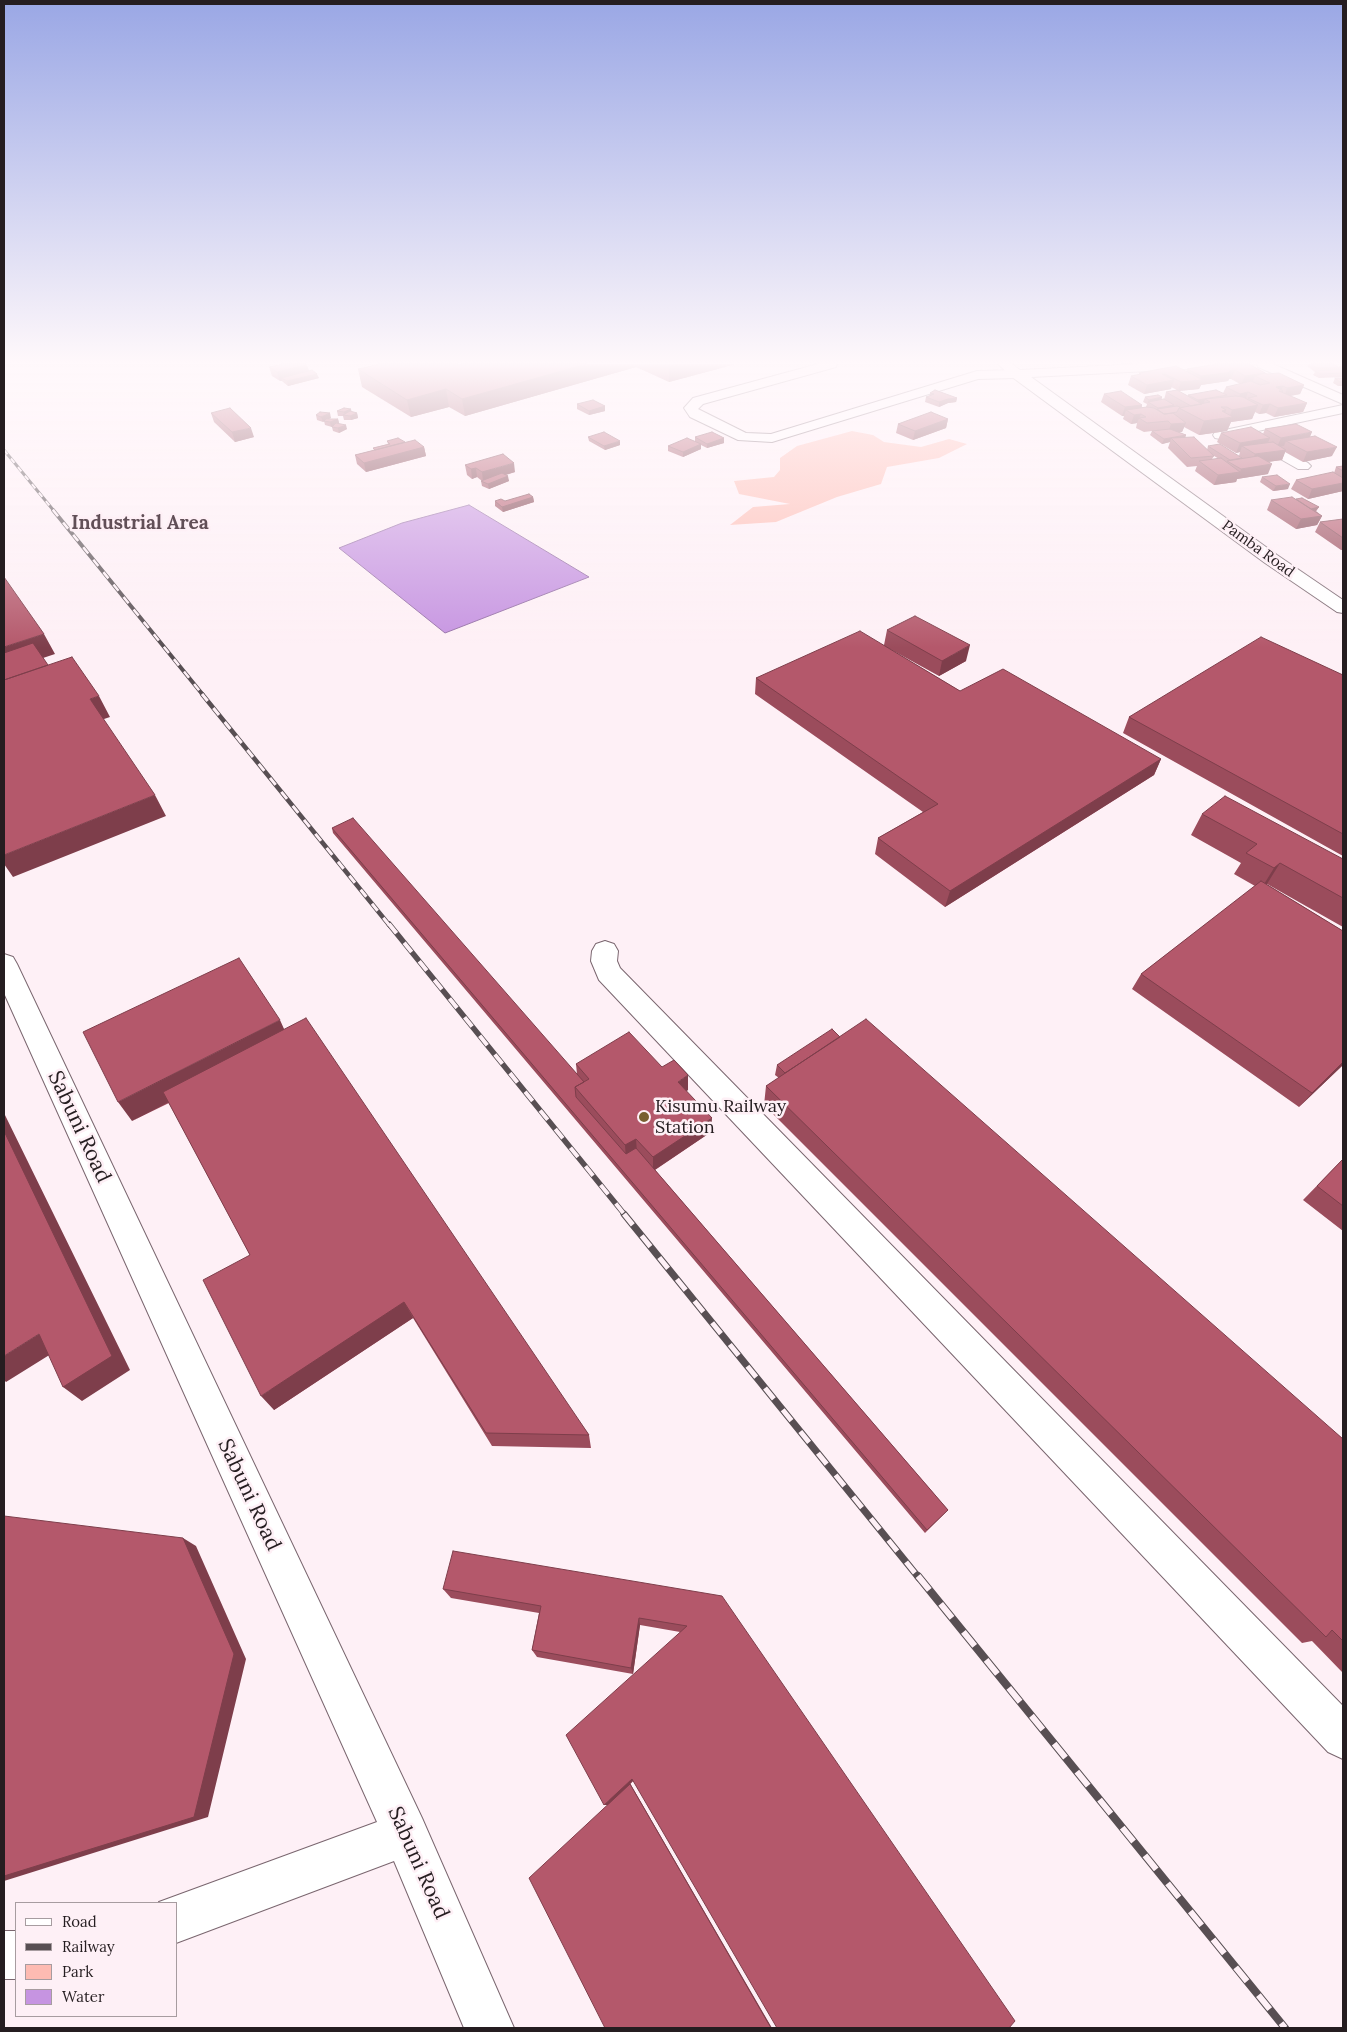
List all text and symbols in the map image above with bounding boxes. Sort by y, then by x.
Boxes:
district label: Industrial Area [71,513,209,535]
street label: Pamba Road [1218,517,1298,581]
street label: Sabuni Road [42,1067,116,1187]
place label: Kisumu Railway Station [655,1096,786,1138]
marker: Kisumu Railway Station [637,1110,651,1124]
street label: Sabuni Road [212,1435,286,1555]
street label: Sabuni Road [382,1803,454,1923]
legend [15,1902,178,2017]
text: Road [62,1912,97,1931]
text: Railway [62,1937,115,1956]
text: Park [62,1962,93,1981]
text: Water [62,1987,104,2006]

